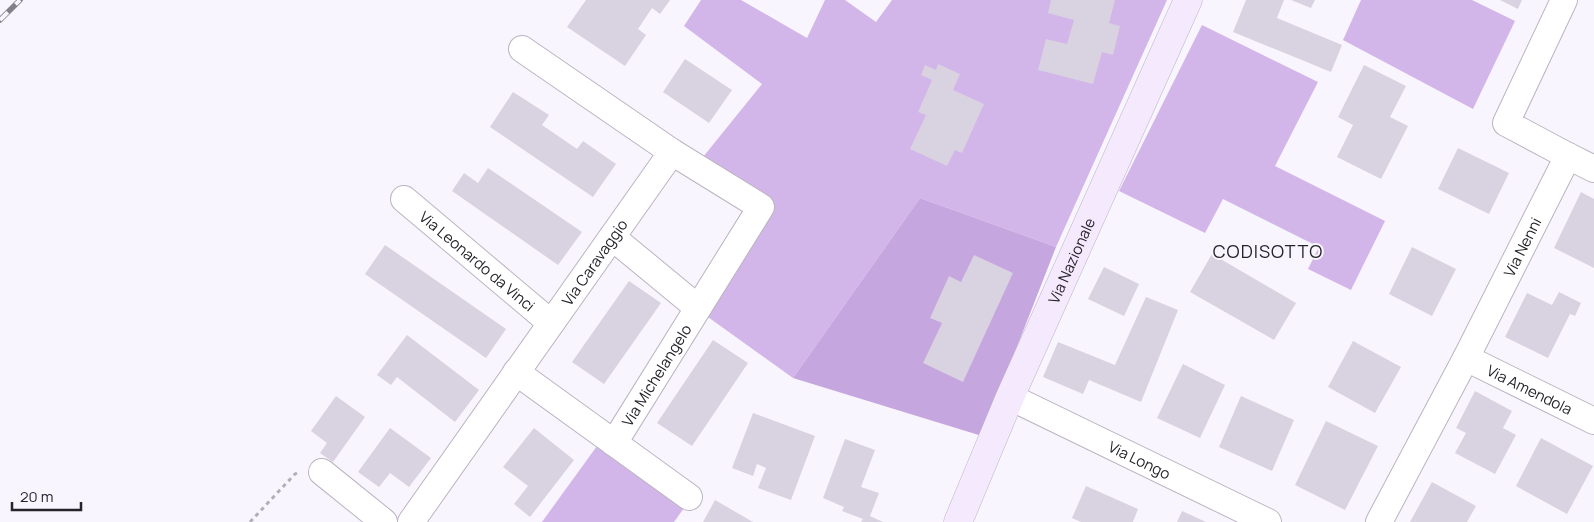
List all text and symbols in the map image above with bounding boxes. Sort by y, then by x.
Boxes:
street label: Via Leonardo da Vinci [415,206,540,316]
street label: Via Nazionale [1043,214,1100,307]
street label: Via Nenni [1498,214,1546,280]
street label: Via Caravaggio [556,215,632,310]
district label: CODISOTTO [1213,239,1323,263]
street label: Via Michelangelo [617,320,696,430]
street label: Via Amendola [1483,359,1576,419]
street label: Via Longo [1105,436,1174,484]
scale bar [12,480,81,512]
text: 20 m [20,486,53,507]

